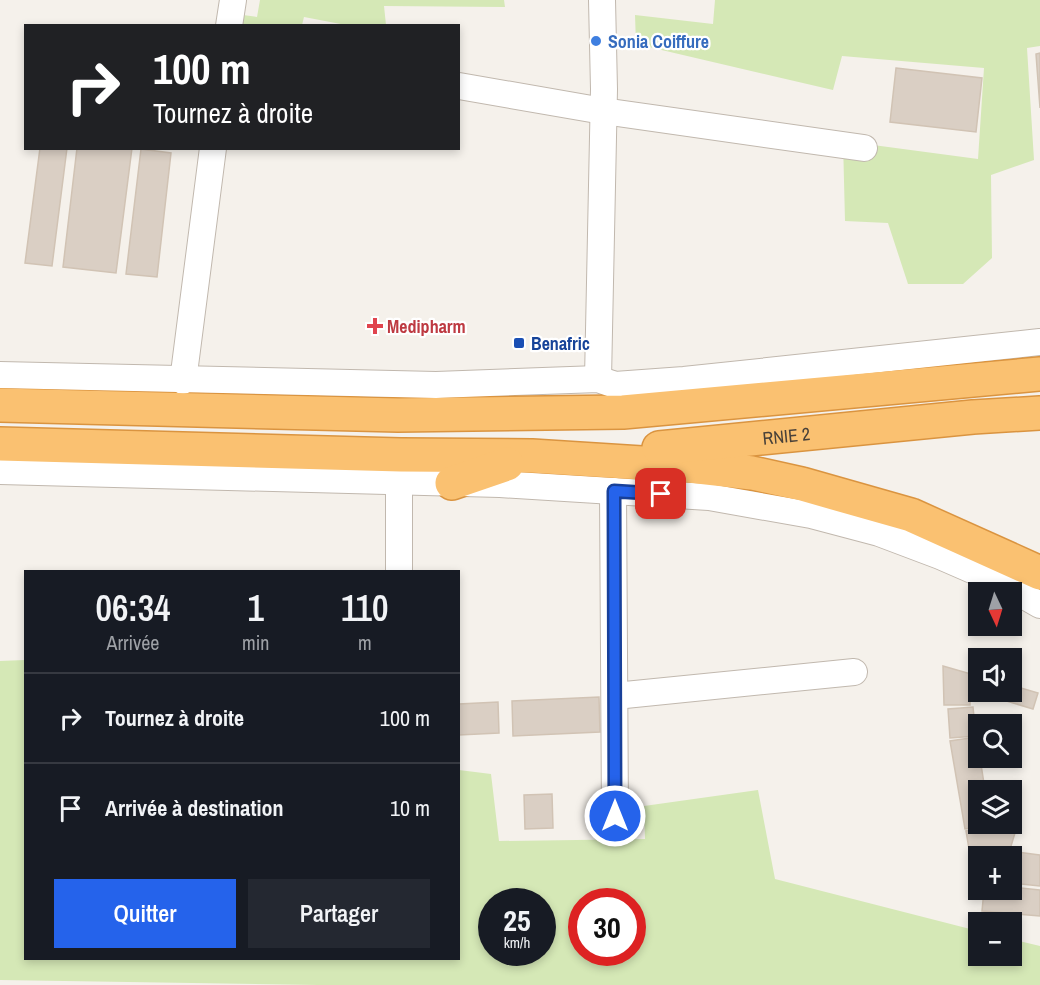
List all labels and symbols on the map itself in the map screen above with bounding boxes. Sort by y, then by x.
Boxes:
place label: Sonia Coiffure [608,29,709,54]
marker: Sonia Coiffure [589,34,603,48]
place label: Medipharm [387,314,466,339]
marker: Medipharm [368,319,382,333]
place label: Benafric [531,331,590,356]
marker: Benafric [512,336,526,350]
street label: RNIE 2 [761,421,811,450]
pin [635,468,686,519]
north arrow [968,582,1022,636]
position arrow [583,784,647,848]
speed limit sign: 30 [568,888,646,966]

